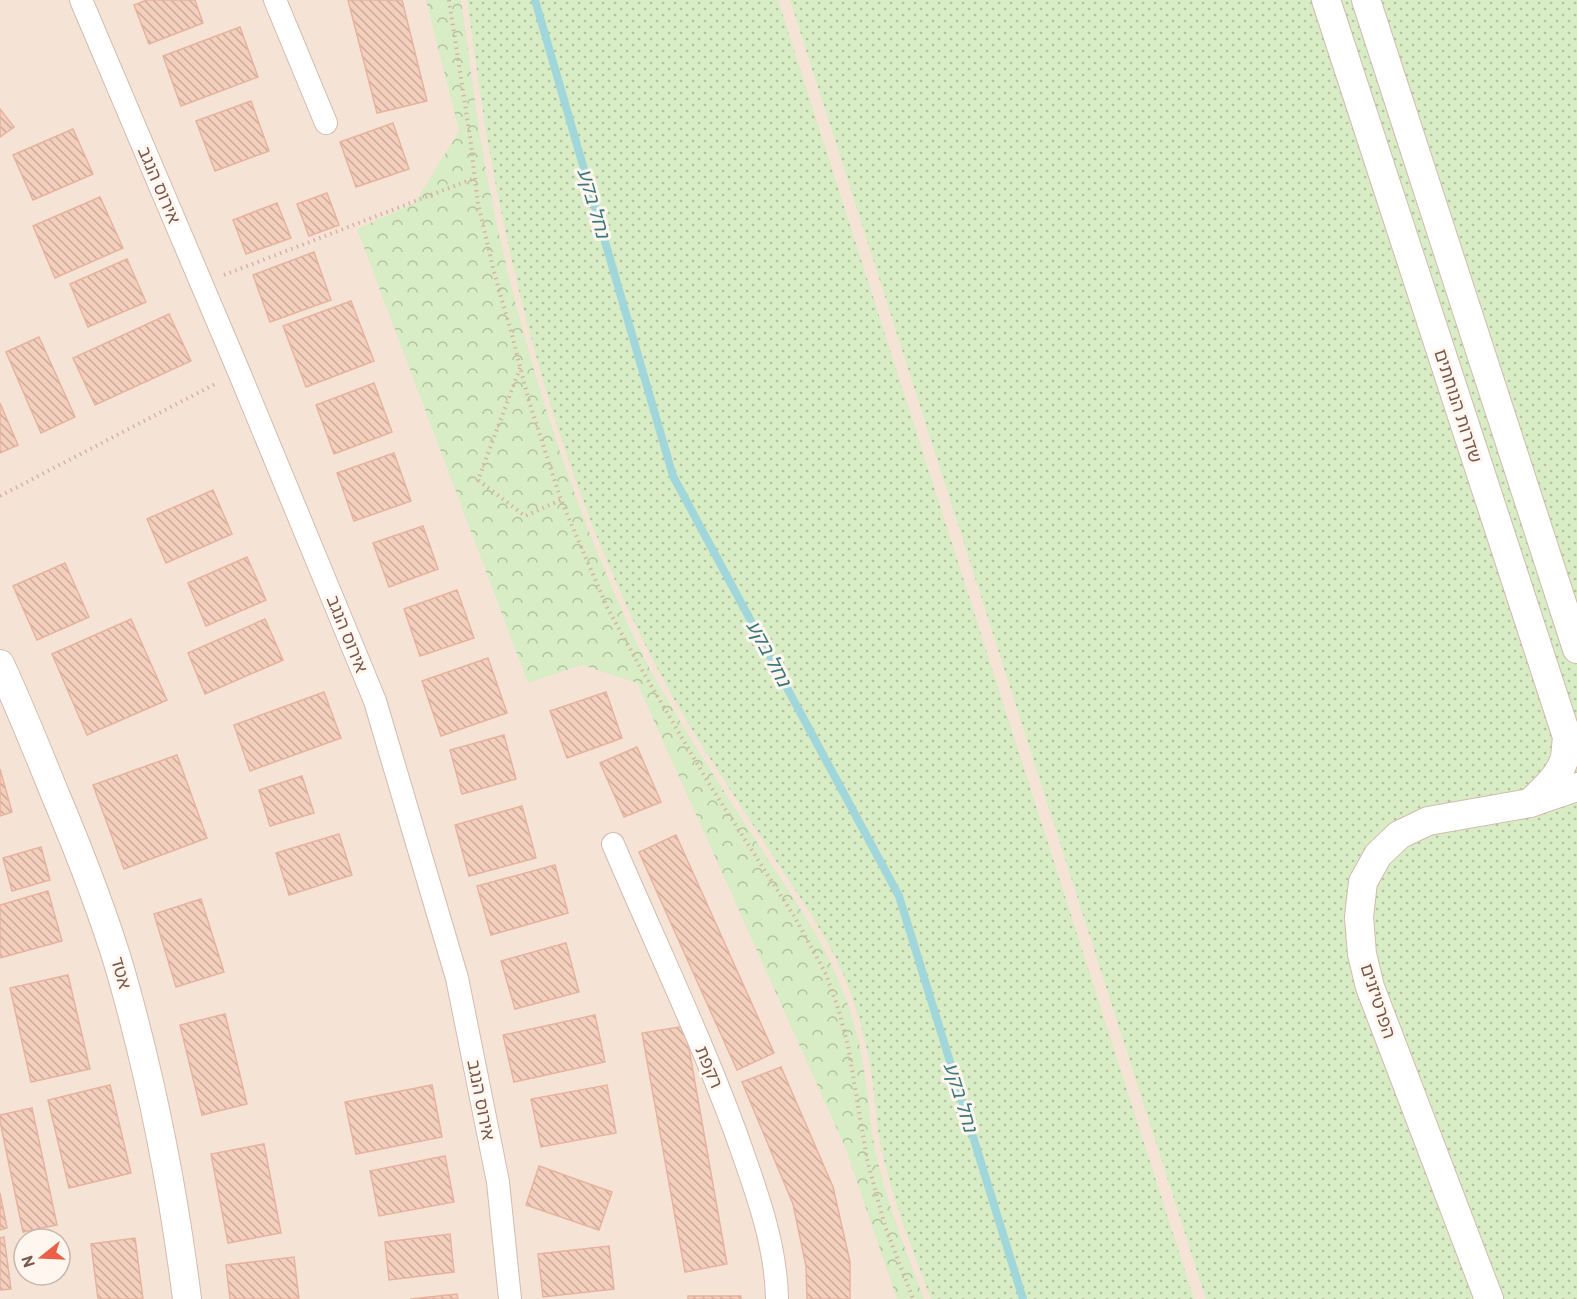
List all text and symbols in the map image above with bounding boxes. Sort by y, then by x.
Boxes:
street label: אירוס הנגב [131,144,184,228]
water label: נחל בקע [570,166,615,243]
street label: שדרות הנוחתים [1427,347,1486,466]
street label: אירוס הנגב [320,592,372,677]
water label: נחל בקע [739,616,796,693]
street label: אטד [104,955,135,992]
street label: הפרטיזנים [1354,961,1399,1042]
street label: רקפת [688,1043,727,1092]
street label: אירוס הנגב [460,1058,499,1143]
water label: נחל בקע [936,1060,982,1137]
north arrow [12,1227,72,1287]
text: N [18,1252,41,1270]

